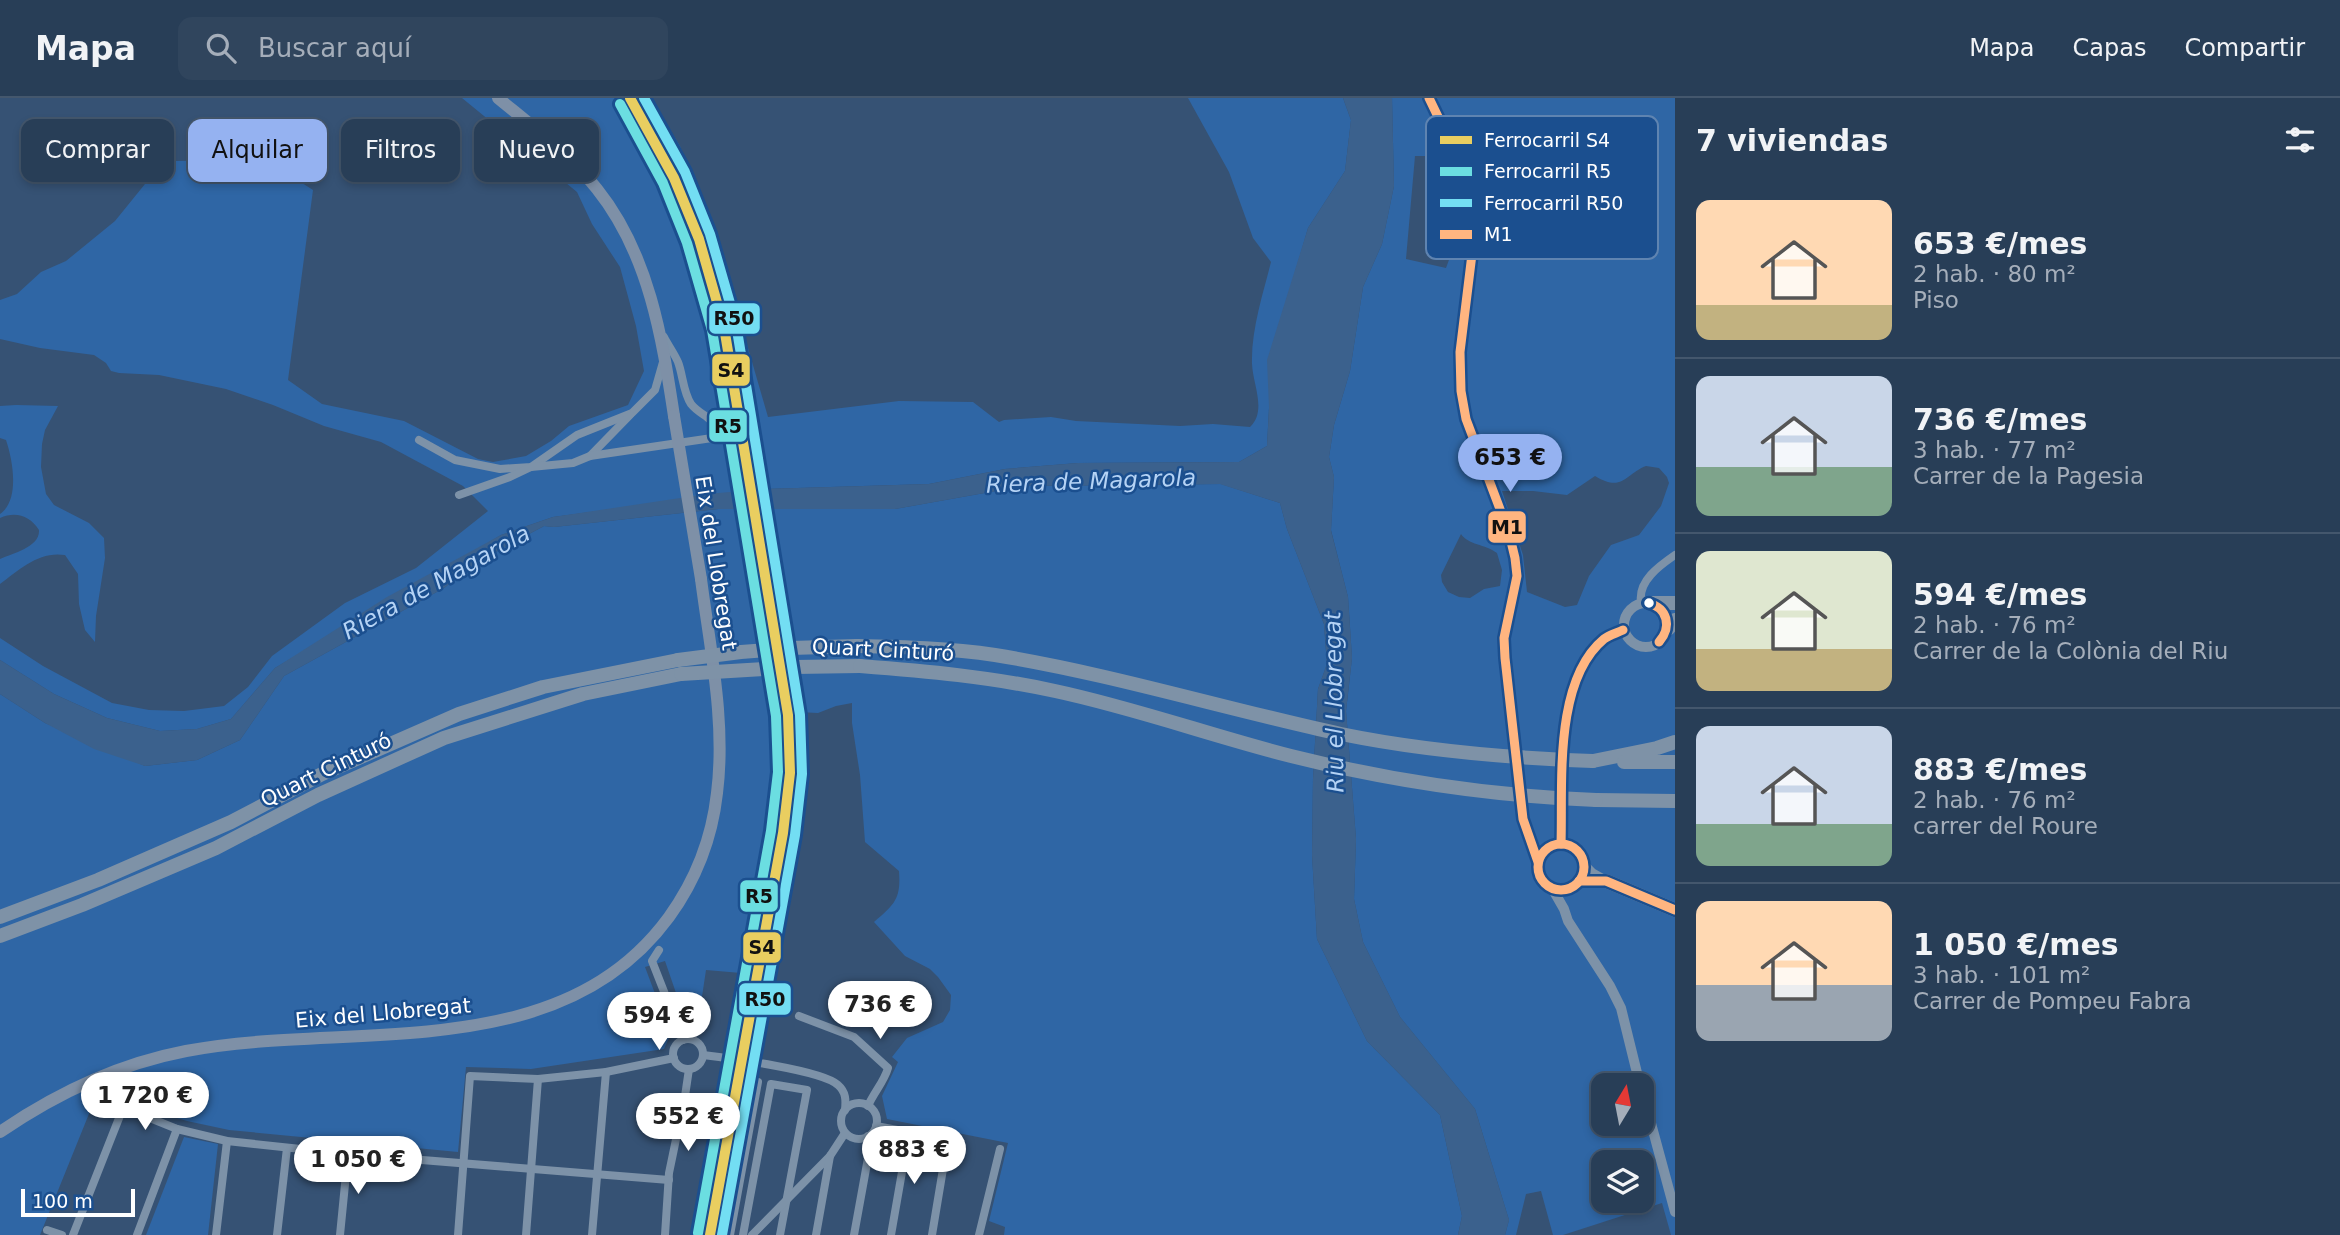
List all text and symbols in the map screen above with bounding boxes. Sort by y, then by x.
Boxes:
search box [178,17,668,80]
text: Mapa [35,29,136,68]
icon: search [202,29,240,67]
text: Buscar aquí [258,33,411,63]
text: Mapa [1969,34,2035,62]
text: Capas [2073,34,2146,62]
text: Compartir [2184,34,2305,62]
legend [1426,116,1658,259]
chip: Comprar [21,119,174,182]
chip: Alquilar [188,119,327,182]
chip: Filtros [341,119,460,182]
chip: Nuevo [474,119,599,182]
icon: filters [2281,121,2319,159]
text: 7 viviendas [1696,123,1888,158]
text: Ferrocarril S4 [1484,129,1610,151]
text: Ferrocarril R5 [1484,160,1611,182]
text: Ferrocarril R50 [1484,192,1623,214]
text: M1 [1484,223,1512,245]
text: 653 €/mes [1913,226,2087,261]
icon: home [1752,228,1836,312]
text: 2 hab. · 80 m² [1913,261,2076,287]
text: Piso [1913,287,1959,313]
line badge: R50 [708,302,761,335]
text: R50 [713,307,755,329]
line badge: S4 [711,353,751,387]
text: S4 [718,359,744,381]
text: 736 €/mes [1913,402,2087,437]
icon: home [1752,404,1836,488]
line badge: R5 [708,409,748,443]
text: R5 [714,415,742,437]
pin: 653 € [1461,434,1559,494]
text: 3 hab. · 77 m² [1913,437,2076,463]
text: 653 € [1474,444,1546,470]
text: Carrer de la Pagesia [1913,463,2144,489]
water label: Riera de Magarola [986,464,1196,498]
street label: Eix del Llobregat [690,474,742,652]
line badge: M1 [1487,510,1527,544]
text: M1 [1491,516,1523,538]
water label: Riera de Magarola [338,520,534,644]
text: 594 €/mes [1913,577,2087,612]
icon: home [1752,579,1836,663]
unlabelled marker [1642,596,1656,610]
water label: Riu el Llobregat [1319,610,1349,793]
text: 2 hab. · 76 m² [1913,612,2076,638]
street label: Quart Cinturó [811,634,955,666]
text: Carrer de la Colònia del Riu [1913,638,2228,664]
street label: Quart Cinturó [257,728,395,812]
text: 883 €/mes [1913,752,2087,787]
icon: home [1752,754,1836,838]
text: 2 hab. · 76 m² [1913,787,2076,813]
text: carrer del Roure [1913,813,2098,839]
line badge: R5 [739,879,779,913]
text: R5 [745,885,773,907]
text: 1 050 €/mes [1913,927,2119,962]
icon: home [1752,929,1836,1013]
line badge: S4 [742,931,782,964]
text: S4 [749,936,775,958]
text: 3 hab. · 101 m² [1913,962,2090,988]
line badge: R50 [738,982,792,1016]
pin: 736 € [831,982,929,1041]
text: R50 [744,988,786,1010]
text: Carrer de Pompeu Fabra [1913,988,2192,1014]
text: 736 € [844,991,916,1017]
pin: 594 € [610,992,708,1052]
street label: Eix del Llobregat [294,993,472,1033]
text: 594 € [623,1002,695,1028]
pin: 1 720 € [80,1072,210,1132]
north arrow [1591,1073,1654,1136]
map controls [1591,1073,1654,1213]
text: 1 720 € [97,1082,193,1108]
pin: 552 € [639,1094,737,1153]
text: 552 € [652,1103,724,1129]
pin: 883 € [865,1126,963,1186]
pin: 1 050 € [293,1136,423,1196]
text: 883 € [878,1136,950,1162]
text: 1 050 € [310,1146,406,1172]
button: layers [1591,1150,1654,1213]
scale bar [21,1186,135,1218]
text: 100 m [32,1190,93,1212]

